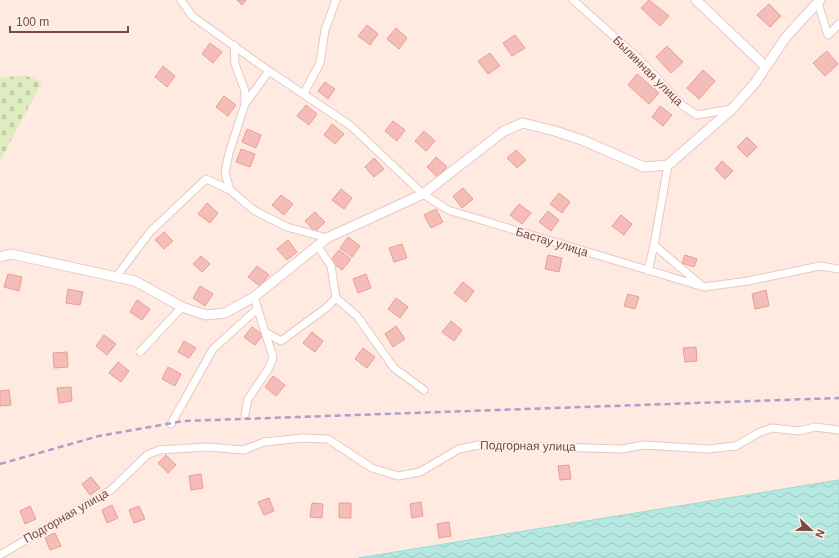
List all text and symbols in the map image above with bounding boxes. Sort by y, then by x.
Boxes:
scale bar [10,8,128,34]
text: 100 m [16,15,49,29]
street label: Былинная улица [610,33,686,109]
street label: Бастау улица [514,224,590,260]
street label: Подгорная улица [480,438,576,454]
street label: Подгорная улица [21,486,111,546]
north arrow [791,510,831,550]
text: N [813,528,827,540]

